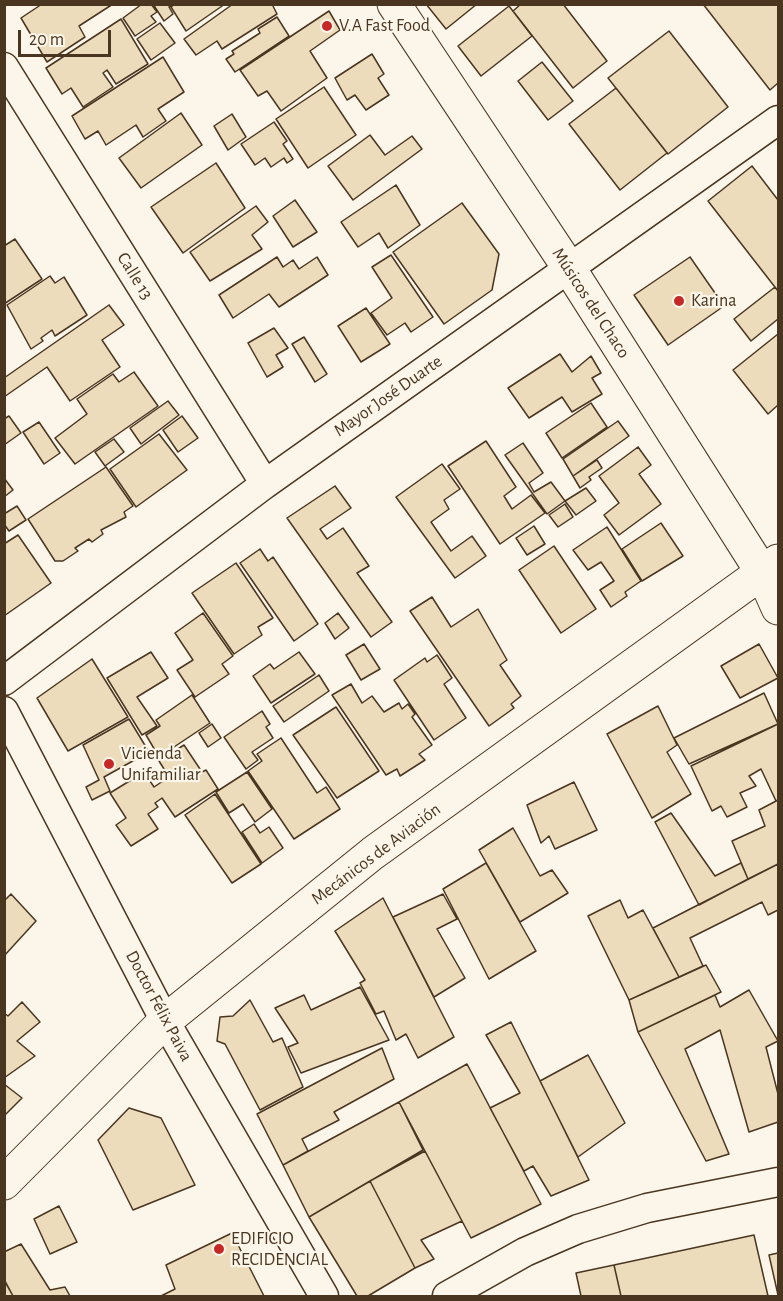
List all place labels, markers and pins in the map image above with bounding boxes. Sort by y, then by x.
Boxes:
place label: V.A Fast Food [339,15,430,37]
marker: V.A Fast Food [320,19,334,33]
place label: Karina [691,290,737,312]
marker: Karina [672,294,686,308]
place label: Vicienda Unifamiliar [121,743,200,786]
marker: Vicienda Unifamiliar [102,757,116,771]
place label: EDIFICIO RECIDENCIAL [231,1228,328,1270]
marker: EDIFICIO RECIDENCIAL [212,1242,226,1256]

